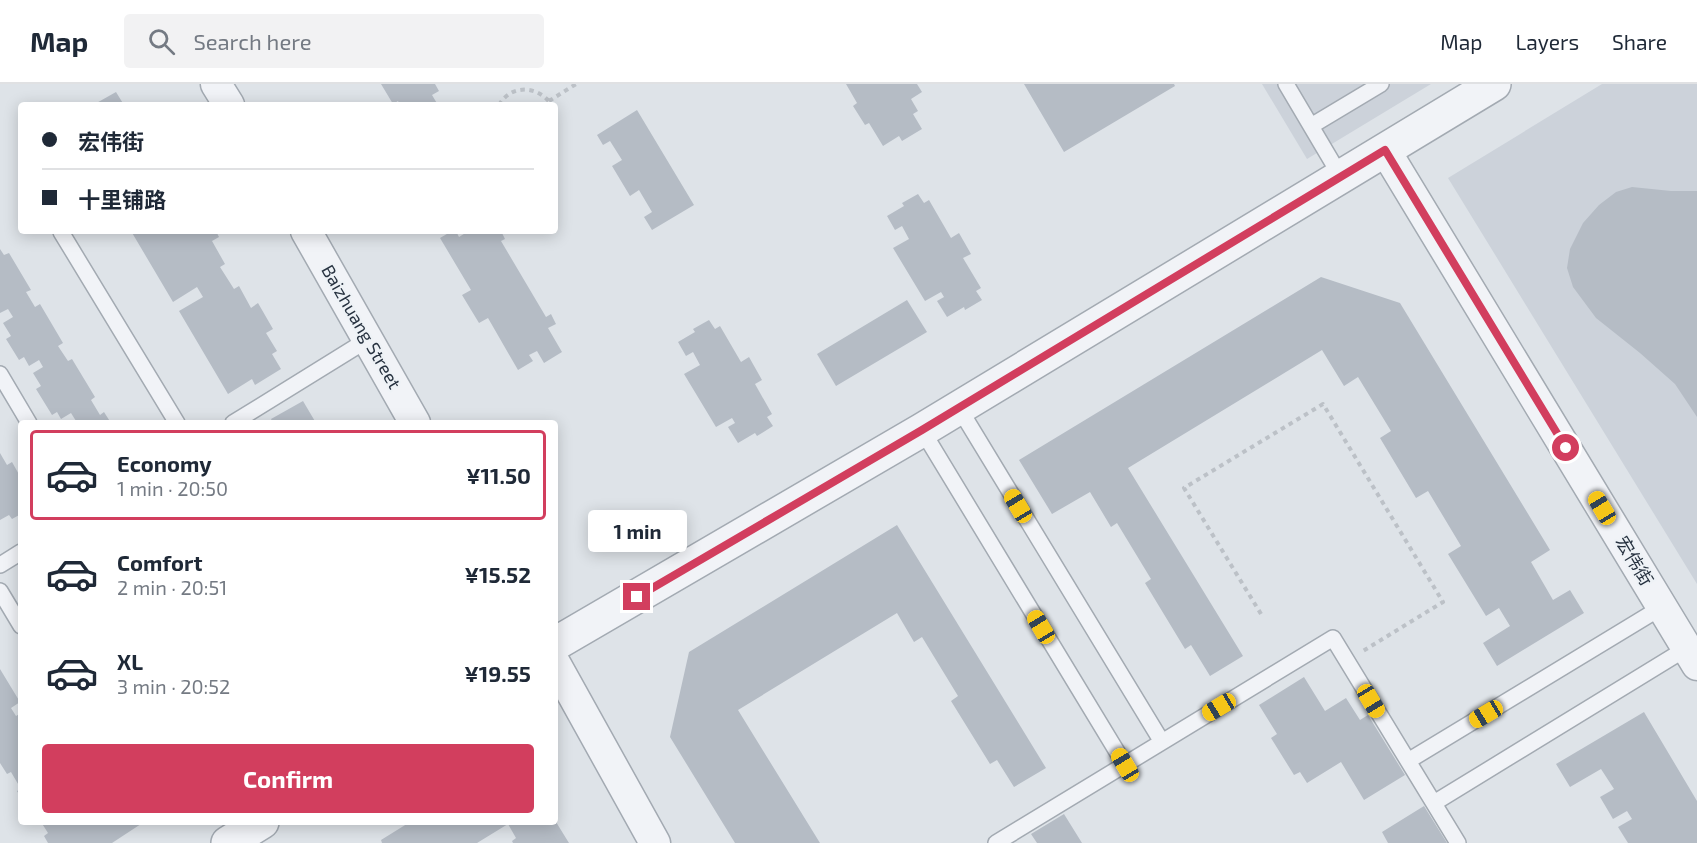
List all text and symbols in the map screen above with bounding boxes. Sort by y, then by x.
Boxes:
search box [124,14,544,68]
text: Map [30,24,88,58]
icon: search [145,25,178,58]
text: Search here [193,28,312,54]
text: Map [1440,29,1482,54]
text: Layers [1515,29,1579,54]
text: Share [1612,29,1667,54]
text: 宏伟街 [78,128,144,154]
text: 十里铺路 [78,186,166,212]
street label: Baizhuang Street [317,260,406,393]
route start [1552,434,1579,461]
icon: car [45,448,99,502]
text: Economy [117,450,212,476]
text: ¥11.50 [466,462,531,488]
text: 1 min · 20:50 [117,476,228,500]
car [1001,486,1035,526]
car [1585,488,1619,528]
callout: 1 min [588,510,686,552]
text: 1 min [613,519,662,543]
street label: 宏伟街 [1612,532,1658,589]
icon: car [45,547,99,601]
text: Comfort [117,549,202,575]
text: ¥15.52 [464,561,531,587]
text: 2 min · 20:51 [117,575,227,599]
route end [623,583,650,610]
car [1024,607,1058,647]
icon: car [45,646,99,700]
text: XL [117,648,143,674]
text: ¥19.55 [464,660,531,686]
text: 3 min · 20:52 [117,674,230,698]
car [1354,681,1388,721]
car [1199,690,1239,724]
car [1466,697,1506,731]
button: Confirm [42,744,534,813]
car [1108,745,1142,785]

